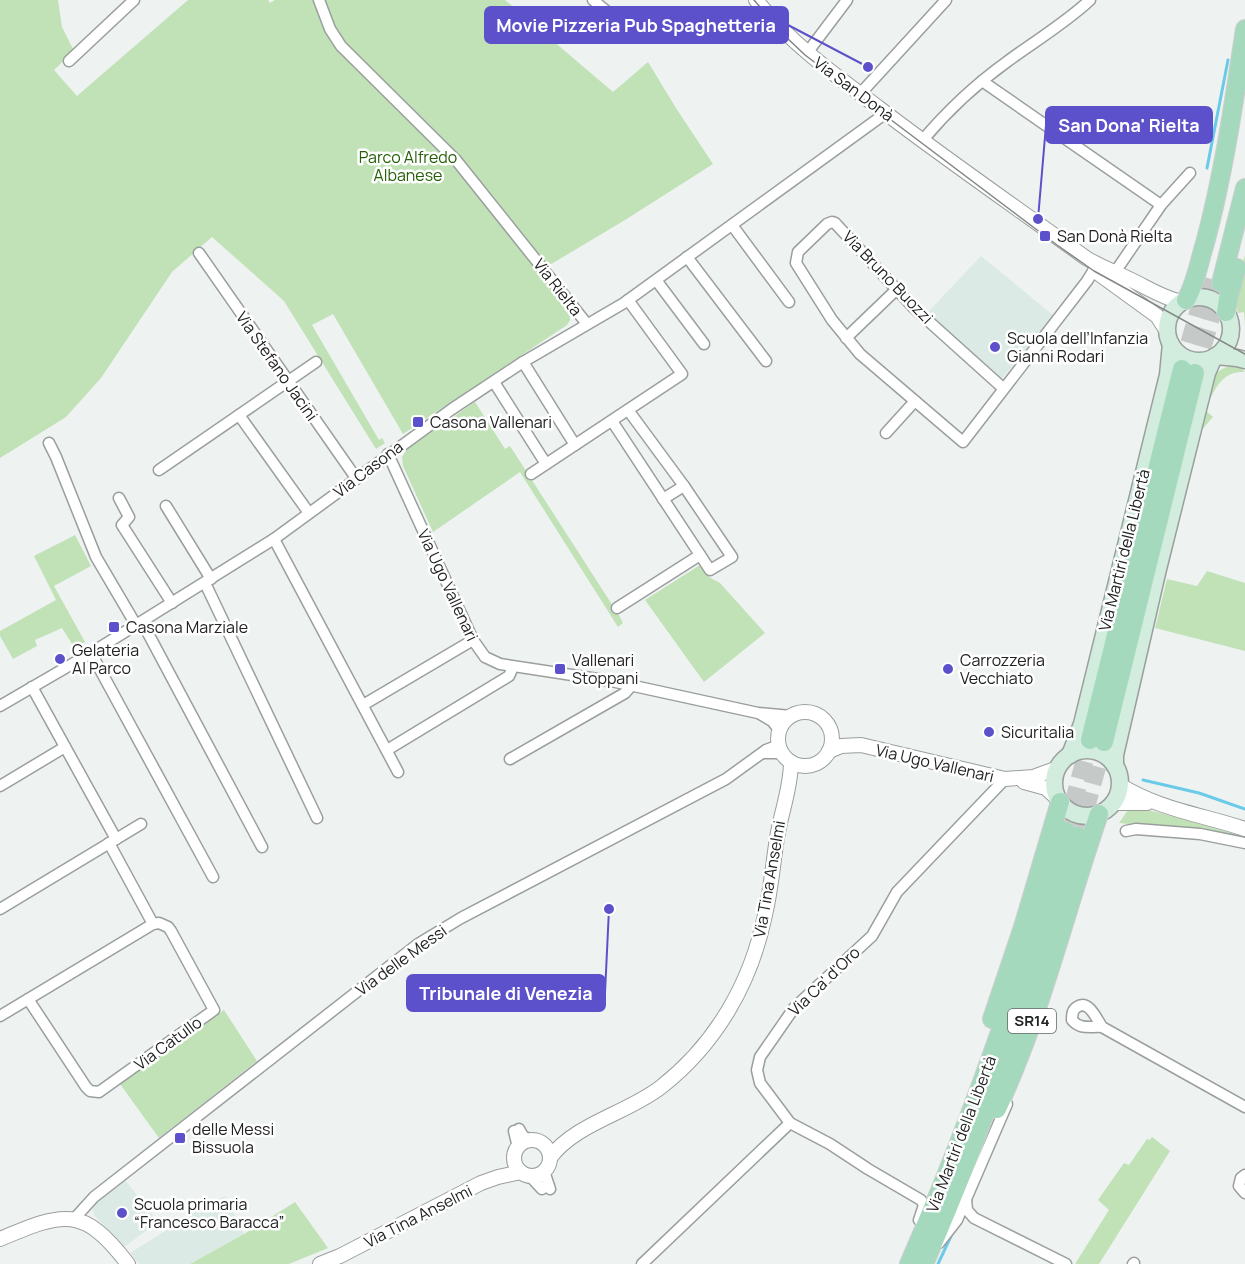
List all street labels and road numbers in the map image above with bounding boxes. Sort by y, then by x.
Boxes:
street label: Via San Donà [809,52,899,126]
street label: Via Bruno Buozzi [838,226,938,328]
street label: Via Rielta [529,254,587,320]
street label: Via Stefano Jacini [231,307,323,425]
street label: Via Casona [329,436,407,502]
street label: Via Martiri della Libertà [1093,467,1155,633]
street label: Via Ugo Vallenari [412,526,484,644]
street label: Via Ugo Vallenari [874,739,996,787]
street label: Via Tina Anselmi [748,819,790,939]
street label: Via delle Messi [351,920,451,1000]
street label: Via Ca' d'Oro [784,941,864,1021]
road number: SR14 [1008,1009,1056,1033]
street label: Via Catullo [130,1011,206,1075]
street label: Via Martiri della Libertà [921,1052,1001,1216]
street label: Via Tina Anselmi [360,1179,476,1253]

